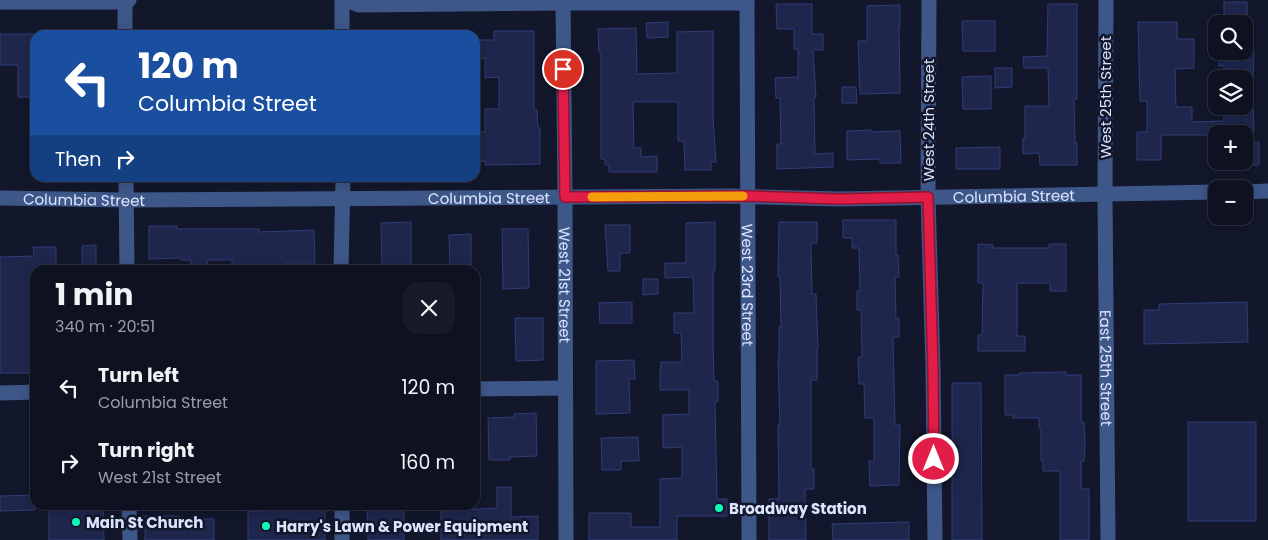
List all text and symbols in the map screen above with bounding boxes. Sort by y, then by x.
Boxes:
map controls [1208,15,1253,225]
button: search [1208,15,1253,60]
street label: West 25th Street [1095,36,1116,158]
text: 120 m [138,41,238,90]
pin [542,48,584,90]
icon: left [55,50,120,115]
icon: arrive [549,55,577,83]
street label: West 24th Street [918,59,939,181]
button: layers [1208,70,1253,115]
text: Columbia Street [138,88,317,119]
button: + [1208,125,1253,170]
icon: right [111,145,139,173]
text: Then [55,146,101,173]
button: − [1208,180,1253,225]
street label: Columbia Street [953,184,1075,207]
street label: Columbia Street [428,187,550,208]
street label: Columbia Street [23,188,145,211]
street label: West 23rd Street [737,224,759,346]
street label: West 21st Street [555,227,576,343]
text: 1 min [55,273,133,316]
button: close [403,282,455,334]
street label: East 25th Street [1095,310,1118,426]
text: 340 m · 20:51 [55,315,155,338]
text: Turn left [98,362,179,389]
icon: left [55,374,83,402]
text: 120 m [401,374,455,401]
text: Columbia Street [98,391,228,414]
position arrow [907,432,959,484]
text: Turn right [98,437,194,464]
icon: right [55,449,83,477]
text: 160 m [400,449,455,476]
text: West 21st Street [98,466,222,489]
place label: Broadway Station [729,498,867,519]
marker: Broadway Station [713,502,725,514]
place label: Main St Church [86,512,203,533]
marker: Main St Church [70,516,82,528]
place label: Harry's Lawn & Power Equipment [276,516,528,537]
marker: Harry's Lawn & Power Equipment [260,520,272,532]

